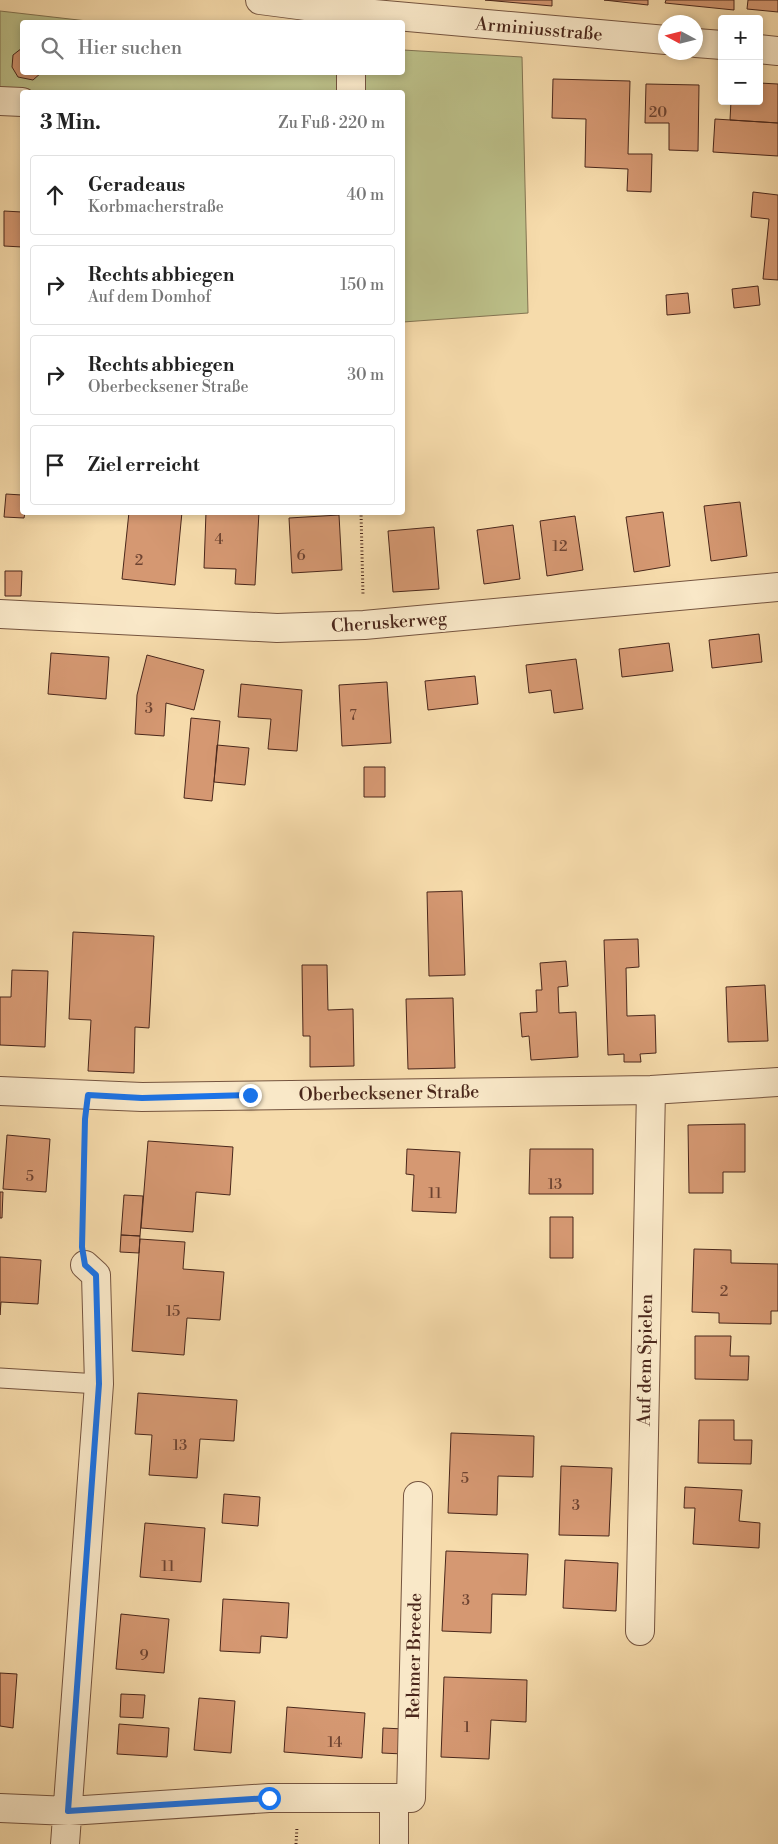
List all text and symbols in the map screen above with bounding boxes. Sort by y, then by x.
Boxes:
street label: Arminiusstraße [473,12,603,47]
north arrow [658,15,703,60]
map controls [718,15,763,105]
button: + [718,15,763,60]
search box [20,20,405,75]
icon: search [38,34,66,62]
text: Hier suchen [78,36,182,60]
button: − [718,60,763,105]
house number: 20 [649,103,667,122]
text: 3 Min. [40,110,101,136]
text: Zu Fuß · 220 m [278,113,385,133]
text: Geradeaus [88,173,185,197]
icon: ahead [41,181,69,209]
text: 40 m [347,185,384,205]
text: Korbmacherstraße [88,197,224,217]
text: Rechts abbiegen [88,263,234,287]
icon: right [41,271,69,299]
text: 150 m [340,275,384,295]
text: Auf dem Domhof [88,287,211,307]
text: Rechts abbiegen [88,353,234,377]
icon: right [41,361,69,389]
text: 30 m [347,365,384,385]
text: Oberbecksener Straße [88,377,249,397]
icon: arrive [41,451,69,479]
text: Ziel erreicht [88,453,199,477]
house number: 4 [215,530,224,549]
house number: 12 [552,537,568,556]
house number: 6 [296,546,306,565]
house number: 2 [135,551,143,570]
street label: Cheruskerweg [330,607,448,638]
house number: 3 [145,699,153,718]
house number: 7 [349,706,357,725]
street label: Oberbecksener Straße [299,1080,479,1107]
route end [239,1084,262,1107]
house number: 5 [26,1167,34,1186]
house number: 13 [548,1175,562,1194]
house number: 11 [428,1184,442,1203]
house number: 2 [720,1282,728,1301]
street label: Auf dem Spielen [633,1293,658,1427]
house number: 15 [166,1302,180,1321]
house number: 13 [173,1436,187,1455]
house number: 5 [461,1469,469,1488]
house number: 3 [572,1496,580,1515]
house number: 11 [161,1557,175,1576]
house number: 3 [462,1591,470,1610]
street label: Rehmer Breede [402,1593,427,1719]
house number: 9 [139,1646,149,1665]
house number: 1 [464,1718,471,1737]
house number: 14 [328,1733,342,1752]
route start [258,1787,281,1810]

